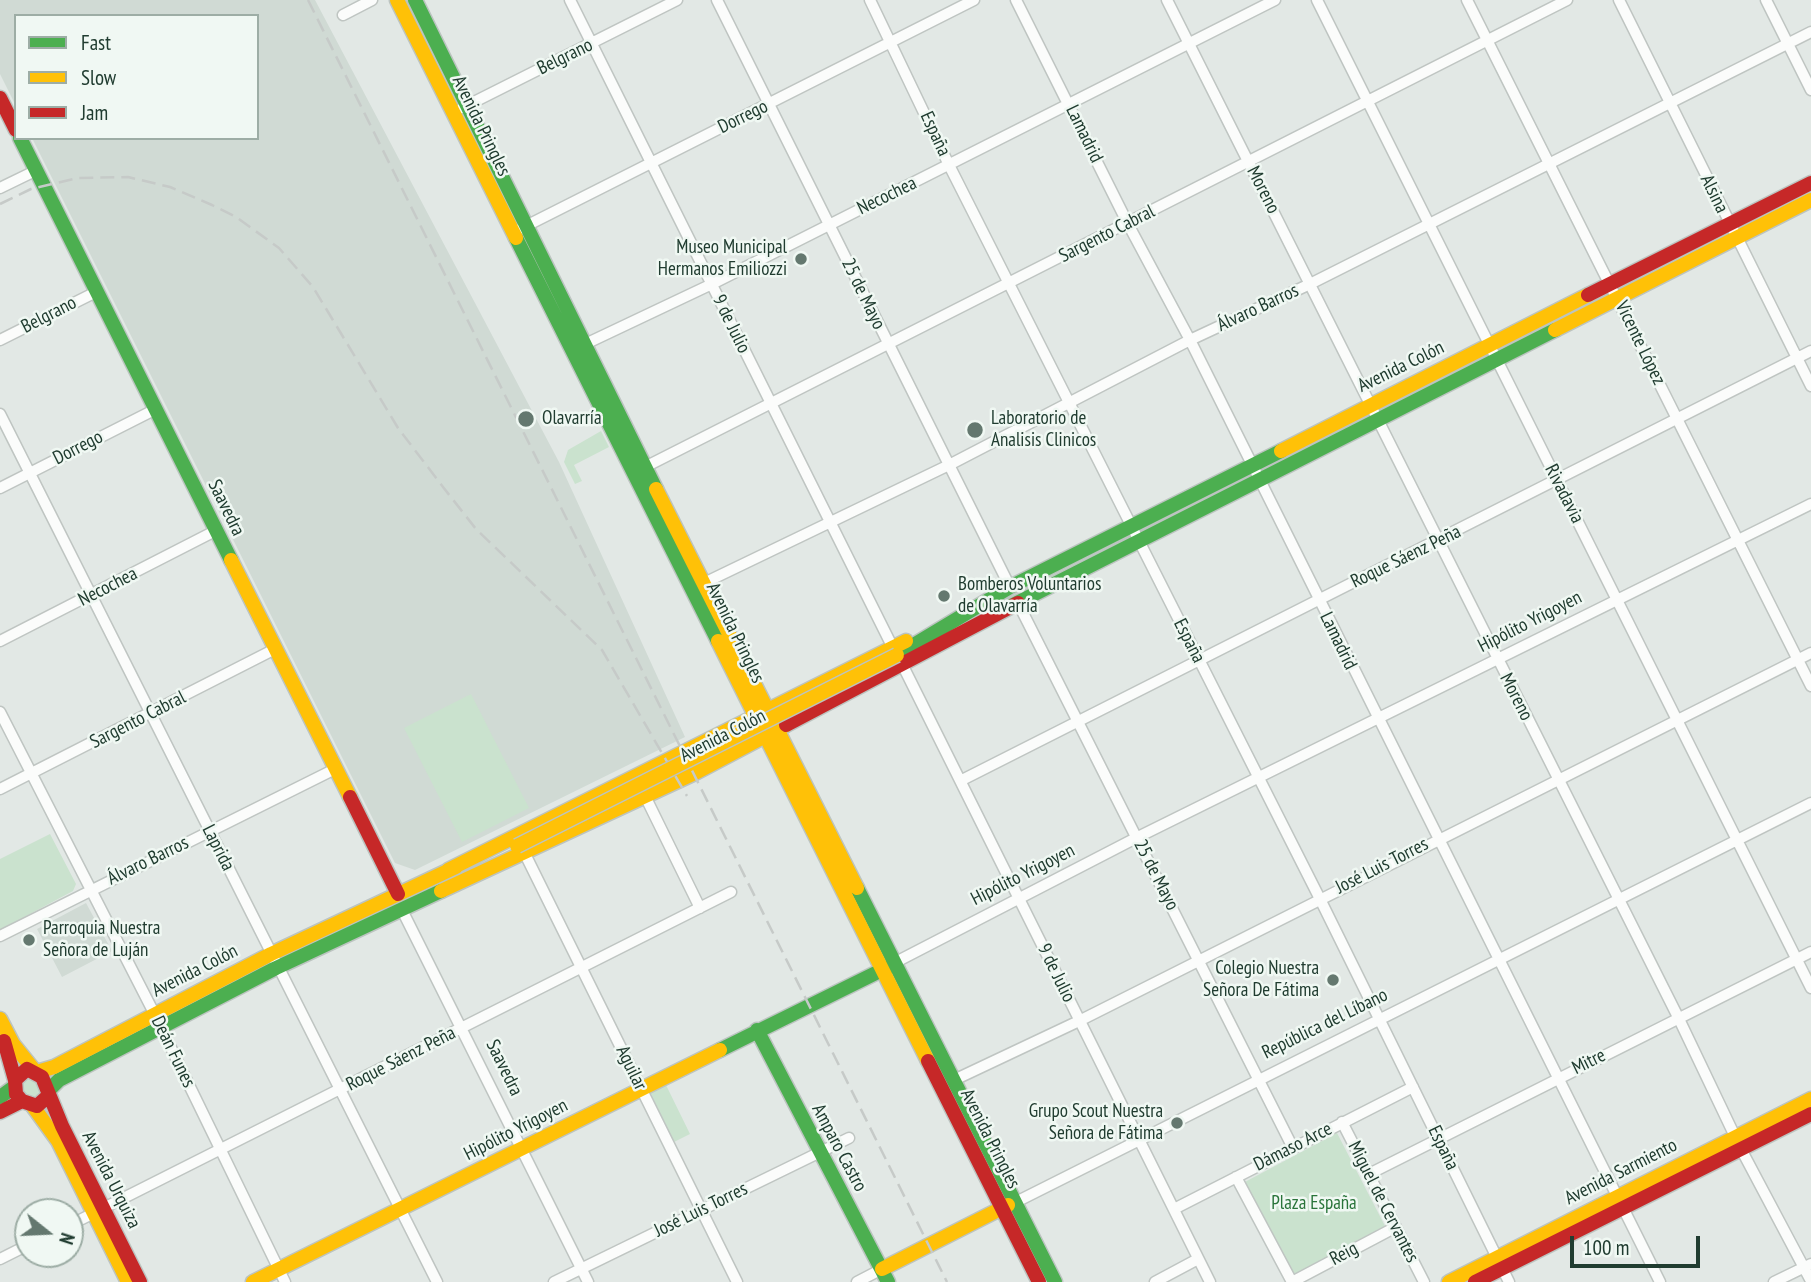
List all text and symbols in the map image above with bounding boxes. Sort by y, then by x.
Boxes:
legend [14,14,259,140]
text: Fast [81,29,111,56]
street label: Belgrano [534,34,596,80]
text: Slow [81,64,116,91]
street label: Avenida Pringles [447,72,515,180]
street label: Dorrego [714,95,772,139]
text: Jam [81,99,108,126]
street label: Lamadrid [1060,102,1108,166]
street label: España [915,108,955,160]
street label: Moreno [1242,163,1284,217]
street label: Alsina [1695,171,1733,217]
street label: Necochea [854,172,920,220]
street label: Sargento Cabral [1055,200,1159,268]
place label: Museo Municipal Hermanos Emiliozzi [658,237,787,281]
marker: Museo Municipal Hermanos Emiliozzi [793,251,809,267]
street label: 25 de Mayo [836,255,890,333]
street label: Álvaro Barros [1214,279,1302,337]
street label: Belgrano [18,291,80,339]
street label: 9 de Julio [707,291,755,357]
street label: Vicente López [1610,297,1670,389]
street label: Avenida Colón [1354,336,1448,398]
place label: Olavarría [542,408,602,430]
place label: Laboratorio de Analisis Clinicos [991,408,1096,452]
marker: Olavarría [516,409,536,429]
marker: Laboratorio de Analisis Clinicos [965,420,985,440]
street label: Dorrego [49,426,107,470]
street label: Rivadavia [1540,461,1588,527]
street label: Saavedra [203,476,249,540]
street label: Roque Sáenz Peña [1347,521,1465,593]
street label: Necochea [75,563,141,611]
place label: Bomberos Voluntarios de Olavarría [958,574,1101,618]
street label: Avenida Pringles [701,579,769,687]
street label: Hipólito Yrigoyen [1474,586,1586,658]
marker: Bomberos Voluntarios de Olavarría [936,588,952,604]
street label: Lamadrid [1314,609,1362,673]
street label: España [1168,615,1210,667]
street label: Moreno [1495,670,1537,724]
street label: Sargento Cabral [86,686,190,754]
street label: Avenida Colón [676,705,770,767]
street label: Laprida [197,821,239,875]
street label: Álvaro Barros [104,832,192,890]
street label: José Luis Torres [1332,833,1432,899]
street label: 25 de Mayo [1129,836,1183,914]
street label: Hipólito Yrigoyen [967,839,1079,911]
place label: Parroquia Nuestra Señora de Luján [43,918,160,962]
marker: Parroquia Nuestra Señora de Luján [21,932,37,948]
street label: Avenida Colón [148,940,242,1002]
street label: 9 de Julio [1032,940,1080,1006]
place label: Colegio Nuestra Señora De Fátima [1203,958,1319,1002]
marker: Colegio Nuestra Señora De Fátima [1325,972,1341,988]
street label: República del Líbano [1258,984,1392,1064]
street label: Deán Funes [146,1013,200,1091]
street label: Roque Sáenz Peña [343,1022,459,1096]
street label: Saavedra [481,1036,527,1100]
street label: Aguilar [611,1042,651,1094]
street label: Mitre [1568,1044,1610,1080]
street label: Avenida Pringles [955,1085,1025,1193]
street label: Hipólito Yrigoyen [460,1094,572,1166]
street label: Amparo Castro [806,1100,872,1196]
place label: Grupo Scout Nuestra Señora de Fátima [1029,1101,1163,1145]
marker: Grupo Scout Nuestra Señora de Fátima [1169,1115,1185,1131]
street label: Dámaso Arce [1250,1118,1336,1176]
street label: España [1423,1122,1463,1174]
street label: Avenida Urquiza [77,1128,145,1232]
street label: Avenida Sarmiento [1561,1134,1681,1210]
street label: Miguel de Cervantes [1343,1138,1423,1266]
street label: José Luis Torres [651,1178,751,1242]
park label: Plaza España [1271,1193,1357,1215]
north arrow [14,1198,84,1268]
scale bar [1573,1222,1702,1266]
text: N [54,1230,80,1247]
text: 100 m [1583,1234,1629,1261]
street label: Reig [1326,1237,1362,1271]

